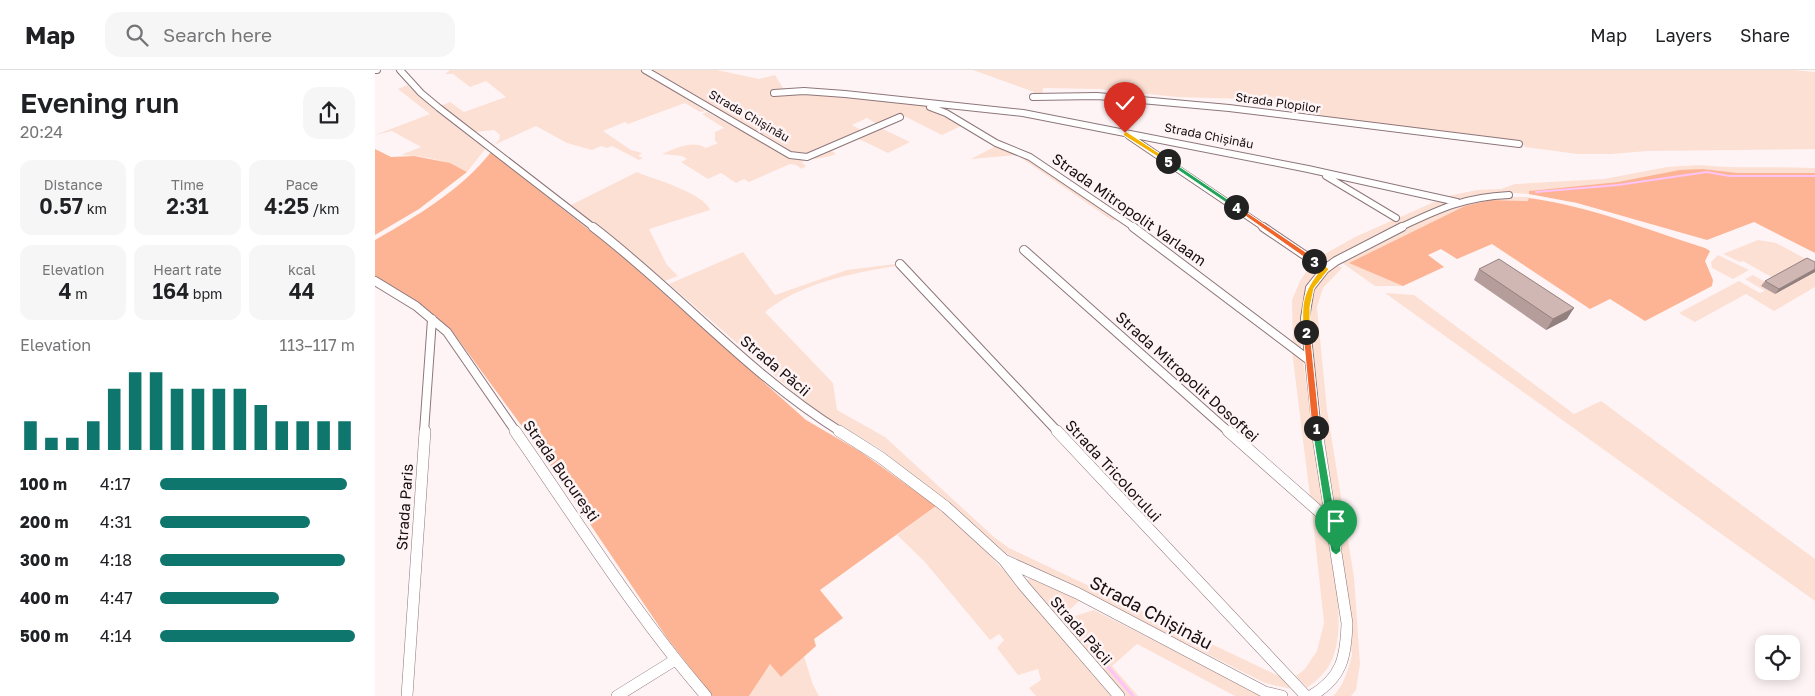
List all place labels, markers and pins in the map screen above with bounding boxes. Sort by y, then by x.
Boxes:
pin [1104,82,1146,133]
pin: 5 [1155,148,1181,174]
pin: 4 [1223,194,1249,220]
pin: 3 [1301,248,1327,274]
pin: 2 [1293,320,1319,344]
pin: 1 [1303,416,1329,440]
pin [1315,500,1357,551]

